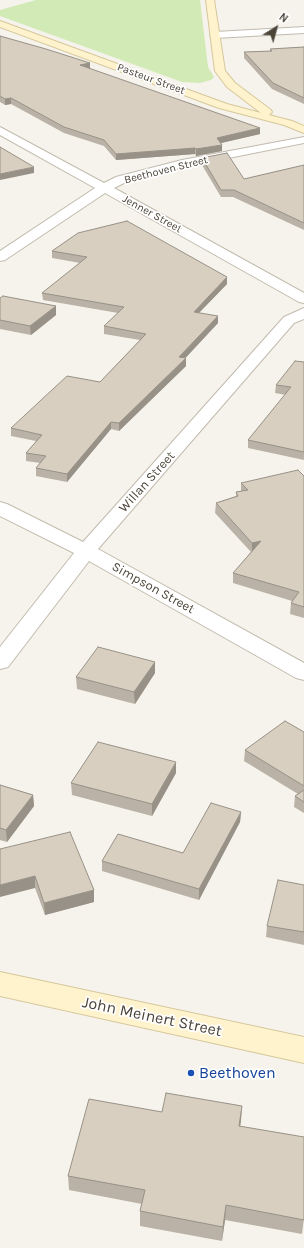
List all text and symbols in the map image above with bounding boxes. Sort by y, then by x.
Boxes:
north arrow [256,8,296,48]
text: N [276,10,291,26]
street label: Pasteur Street [115,61,187,97]
street label: Beethoven Street [123,153,209,187]
street label: Jenner Street [120,192,184,236]
street label: Willan Street [116,448,178,516]
street label: Simpson Street [109,559,197,617]
street label: John Meinert Street [80,993,224,1041]
place label: Beethoven [199,1063,276,1083]
marker: Beethoven [186,1068,196,1078]

